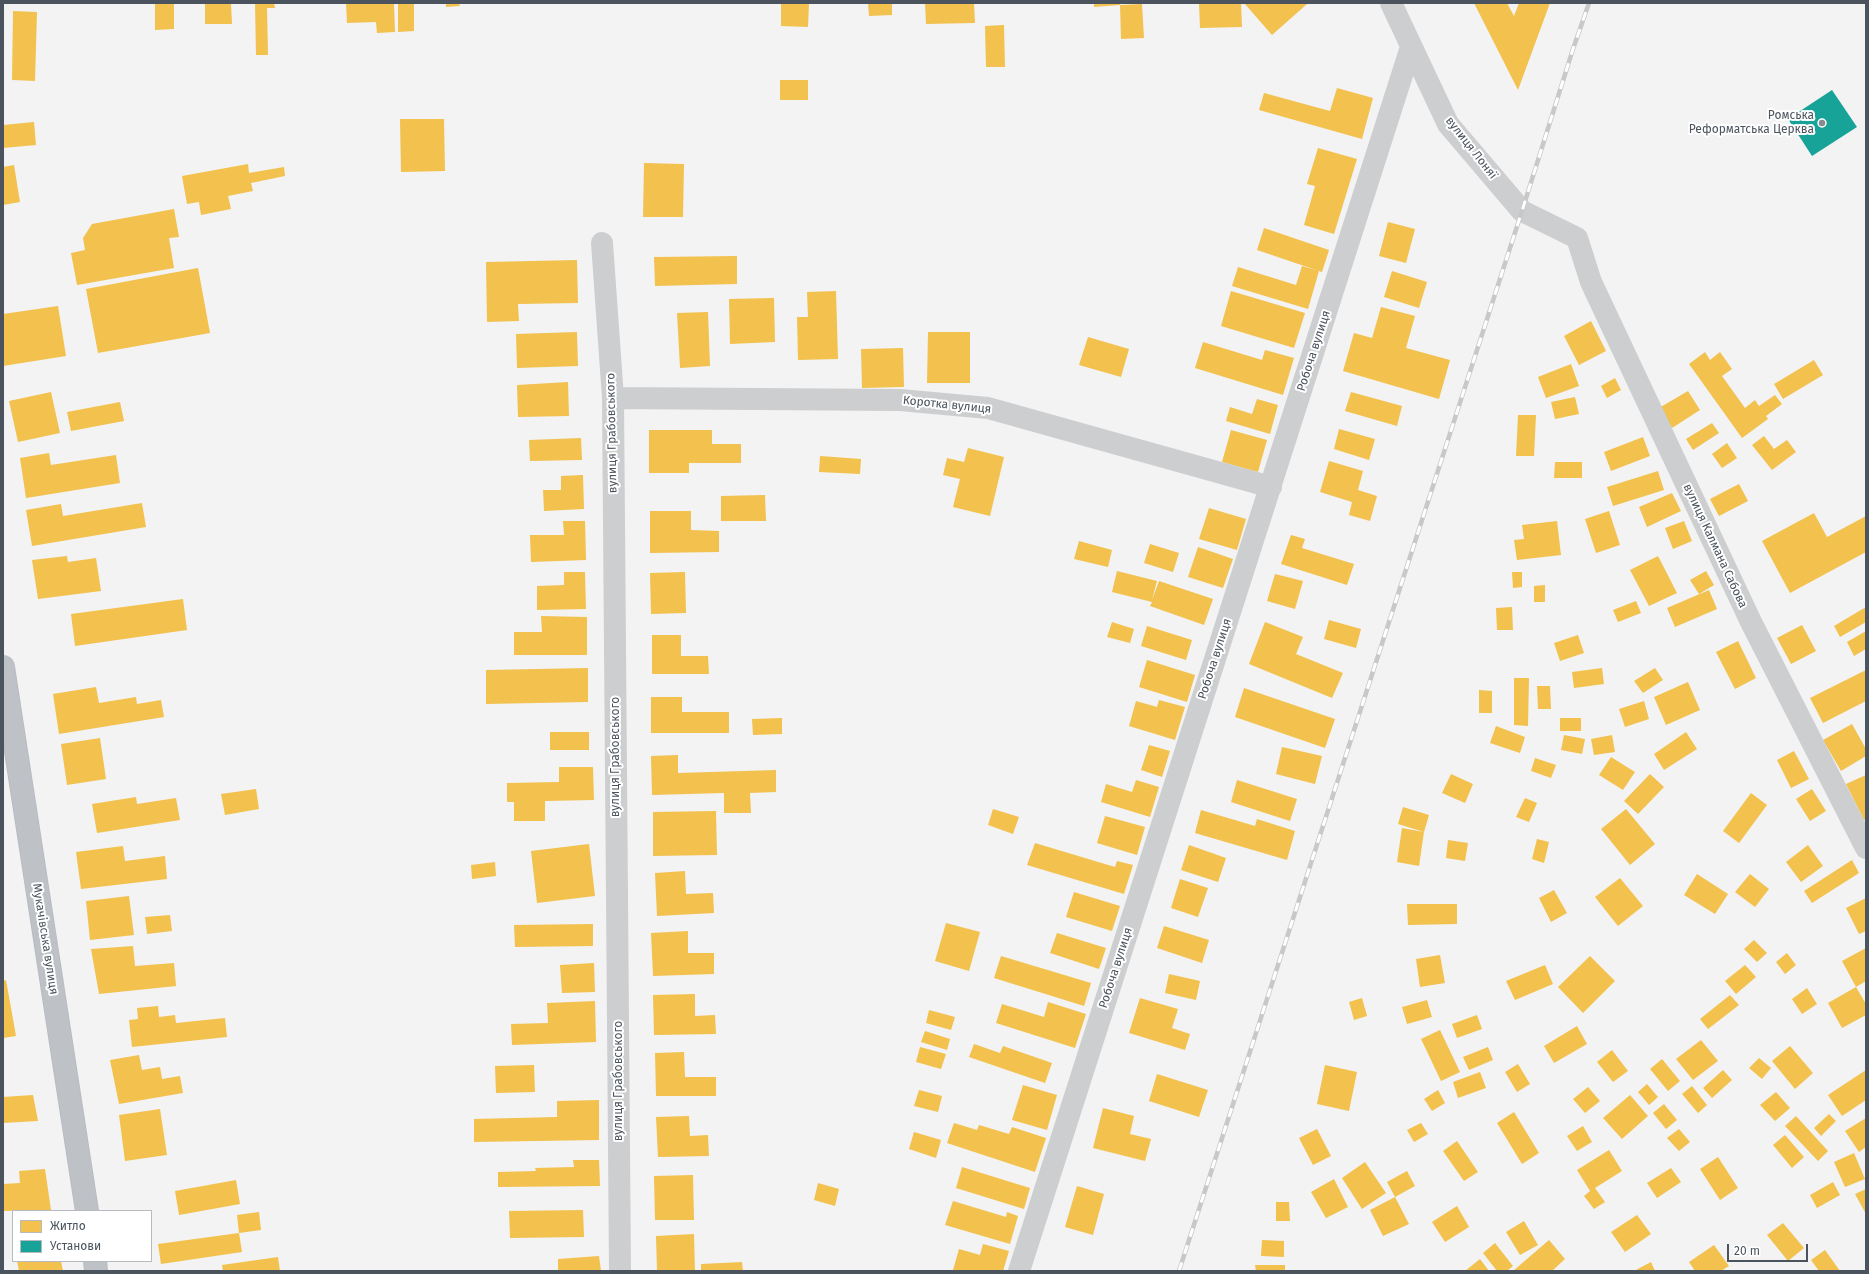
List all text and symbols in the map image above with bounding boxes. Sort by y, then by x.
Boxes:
place label: Ромська Реформатська Церква [1689,109,1814,137]
street label: вулиця Лоняї [1442,114,1500,182]
marker: Ромська Реформатська Церква [1817,118,1827,128]
street label: Робоча вулиця [1294,309,1334,393]
street label: вулиця Грабовського [604,373,620,493]
street label: Коротка вулиця [902,393,992,417]
street label: вулиця Калмана Сабова [1680,482,1750,610]
street label: Робоча вулиця [1195,617,1235,701]
street label: вулиця Грабовського [609,697,623,817]
street label: Мукачівська вулиця [29,882,61,996]
street label: Робоча вулиця [1096,926,1136,1010]
street label: вулиця Грабовського [612,1021,626,1141]
legend [12,1210,152,1262]
text: Житло [50,1219,86,1233]
scale bar [1729,1236,1810,1262]
text: Установи [50,1239,101,1253]
text: 20 m [1734,1244,1760,1258]

